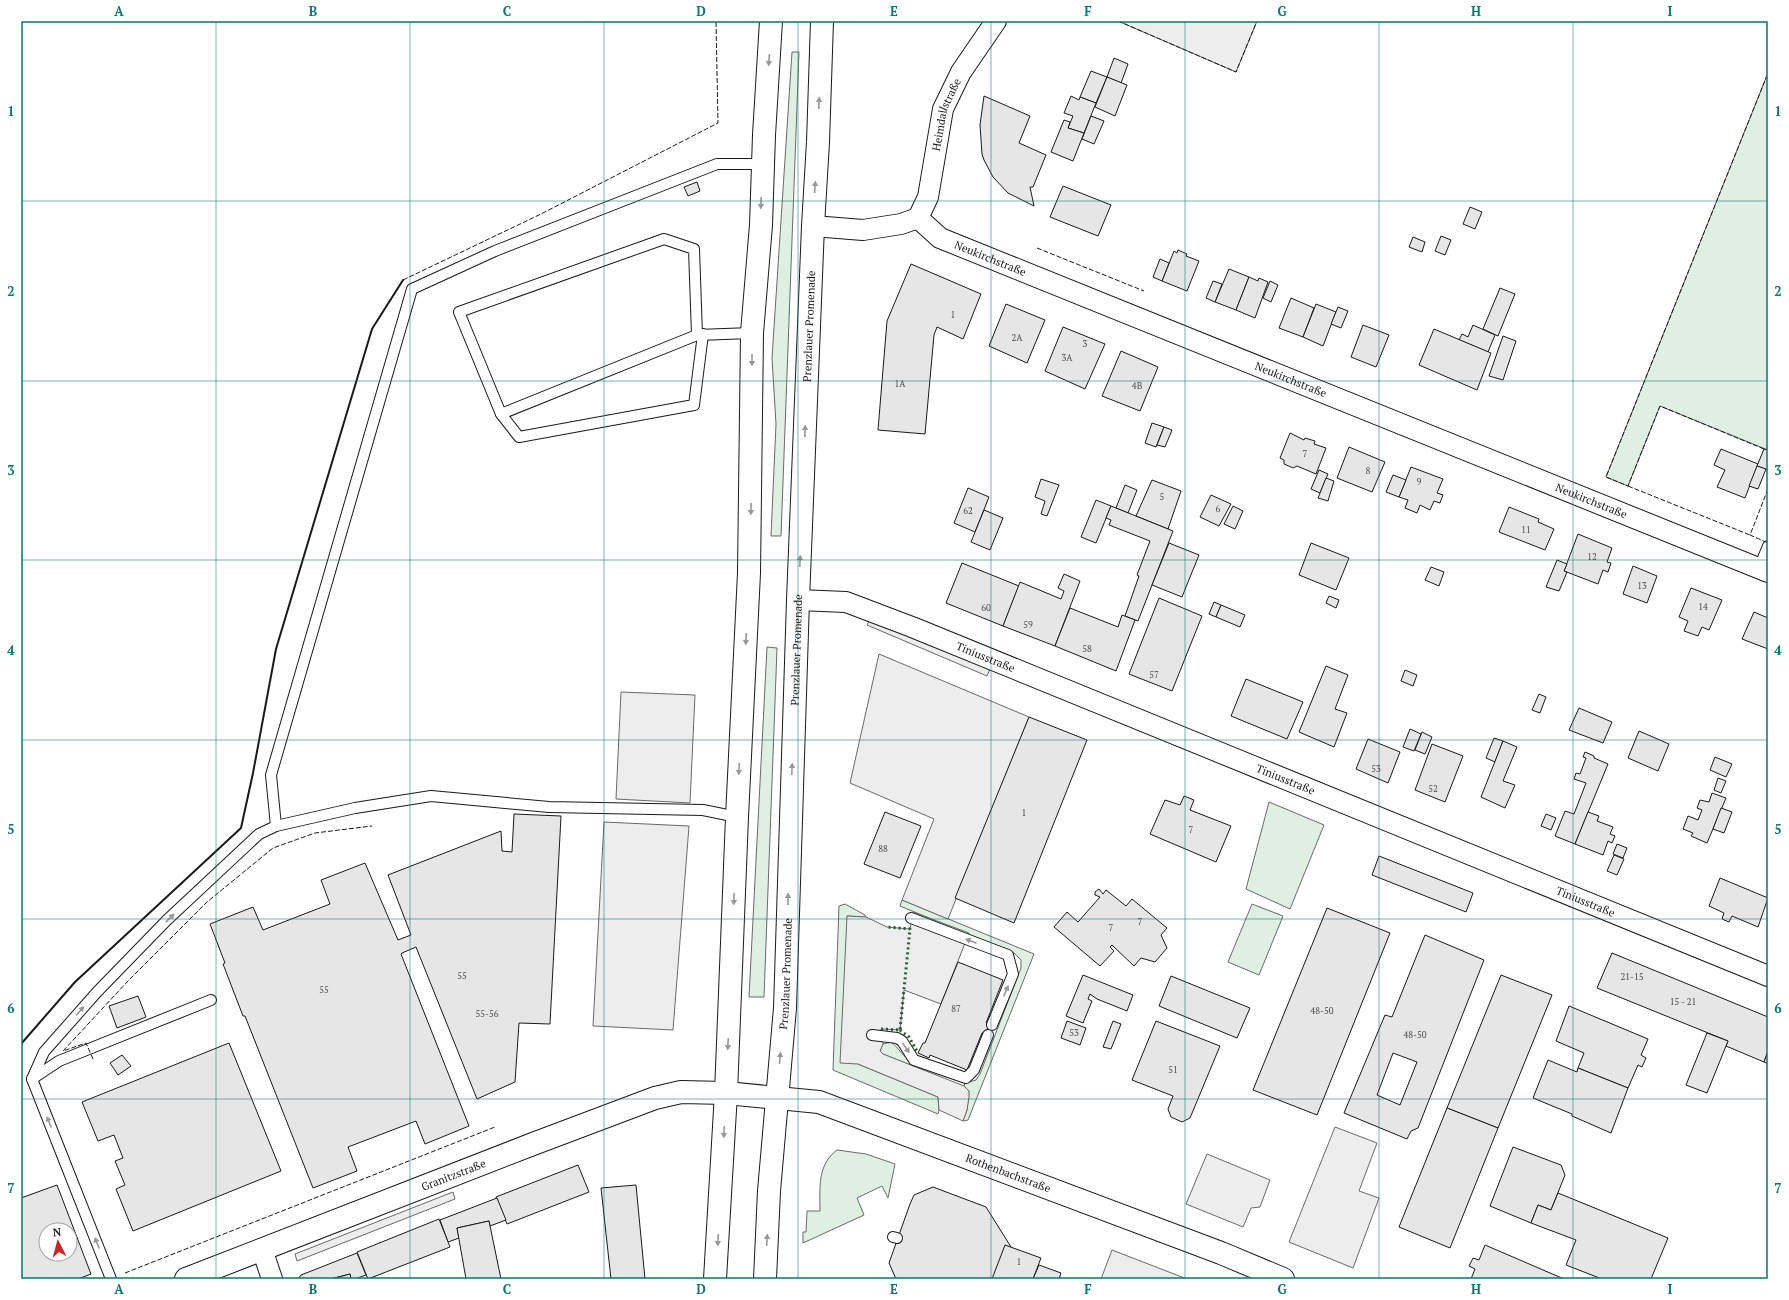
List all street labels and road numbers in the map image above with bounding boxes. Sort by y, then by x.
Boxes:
street label: Heimdallstraße [929,75,964,152]
street label: Neukirchstraße [952,238,1029,279]
street label: Prenzlauer Promenade [800,270,818,382]
street label: Neukirchstraße [1253,359,1329,400]
street label: Neukirchstraße [1553,480,1630,522]
street label: Prenzlauer Promenade [788,593,805,706]
street label: Tiniusstraße [954,639,1017,675]
street label: Tiniusstraße [1254,761,1317,798]
street label: Tiniusstraße [1554,883,1617,920]
street label: Prenzlauer Promenade [776,917,795,1030]
street label: Rothenbachstraße [964,1151,1053,1196]
street label: Granitzstraße [419,1156,488,1194]

